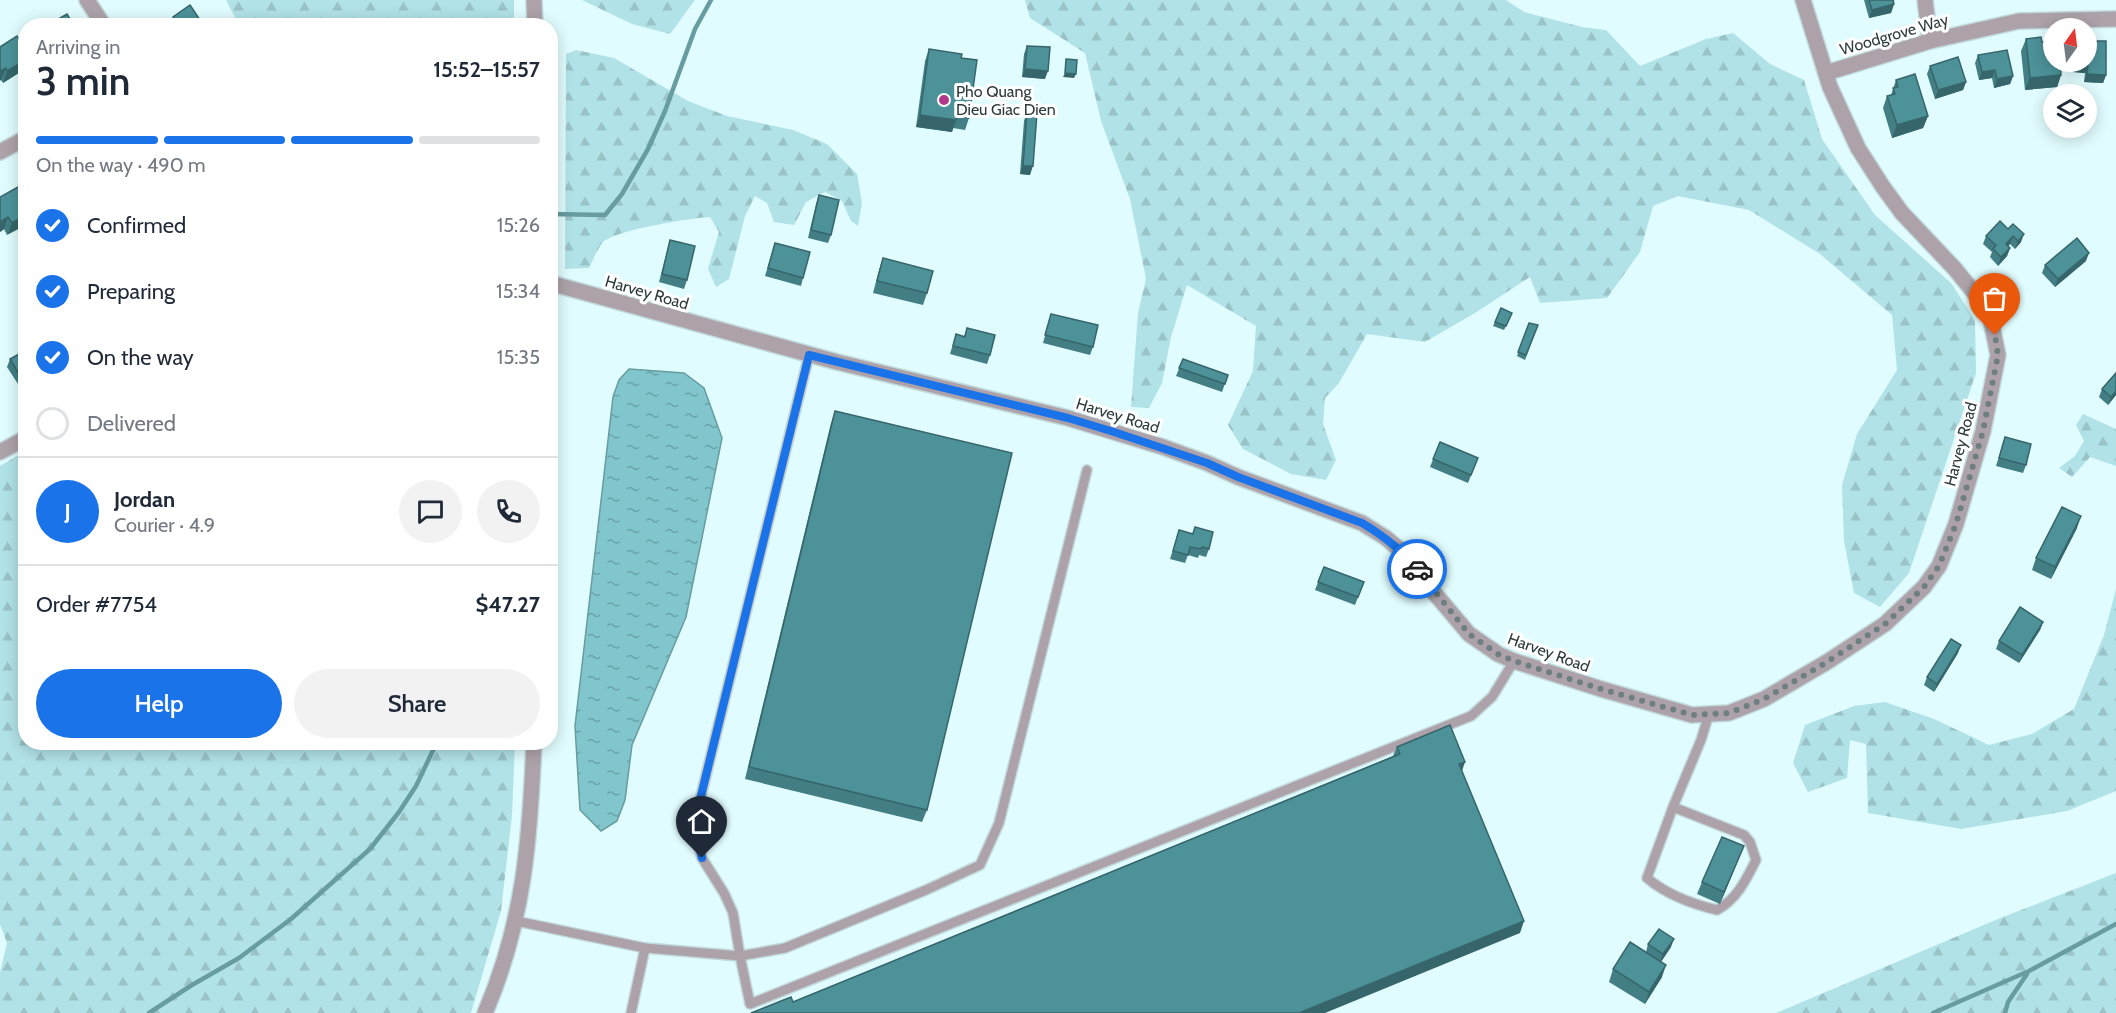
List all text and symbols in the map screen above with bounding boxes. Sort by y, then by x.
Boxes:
street label: Woodgrove Way [1838,10,1951,59]
north arrow [2043,18,2097,72]
map controls [2043,18,2097,138]
text: Arriving in [36,35,120,59]
text: 15:52–15:57 [433,56,540,83]
text: 3 min [36,57,130,105]
place label: Pho Quang Dieu Giac Dien [956,82,1056,119]
button: layers [2043,84,2097,138]
marker: Pho Quang Dieu Giac Dien [937,93,951,107]
text: On the way · 490 m [36,153,206,177]
icon: check [36,209,69,242]
text: Confirmed [87,212,186,239]
text: 15:26 [497,213,540,237]
street label: Harvey Road [603,271,691,313]
pin [1969,273,2020,335]
icon: check [36,275,69,308]
text: Preparing [87,278,175,305]
text: 15:34 [496,279,540,303]
icon: bag [1978,282,2011,315]
icon: check [36,341,69,374]
text: On the way [87,344,194,371]
text: 15:35 [497,345,540,369]
street label: Harvey Road [1074,394,1162,437]
street label: Harvey Road [1940,400,1981,488]
text: Delivered [87,410,176,437]
button: chat [399,480,462,543]
button: phone [477,480,540,543]
text: Jordan [114,486,175,513]
text: J [64,498,71,525]
text: Courier · 4.9 [114,513,215,537]
courier [1387,539,1447,599]
icon: car [1401,553,1434,586]
text: Order #7754 [36,591,157,618]
text: $47.27 [475,591,540,618]
street label: Harvey Road [1505,629,1593,676]
button: Help [36,669,282,738]
button: Share [294,669,540,738]
pin [676,796,727,858]
icon: home [685,805,718,838]

